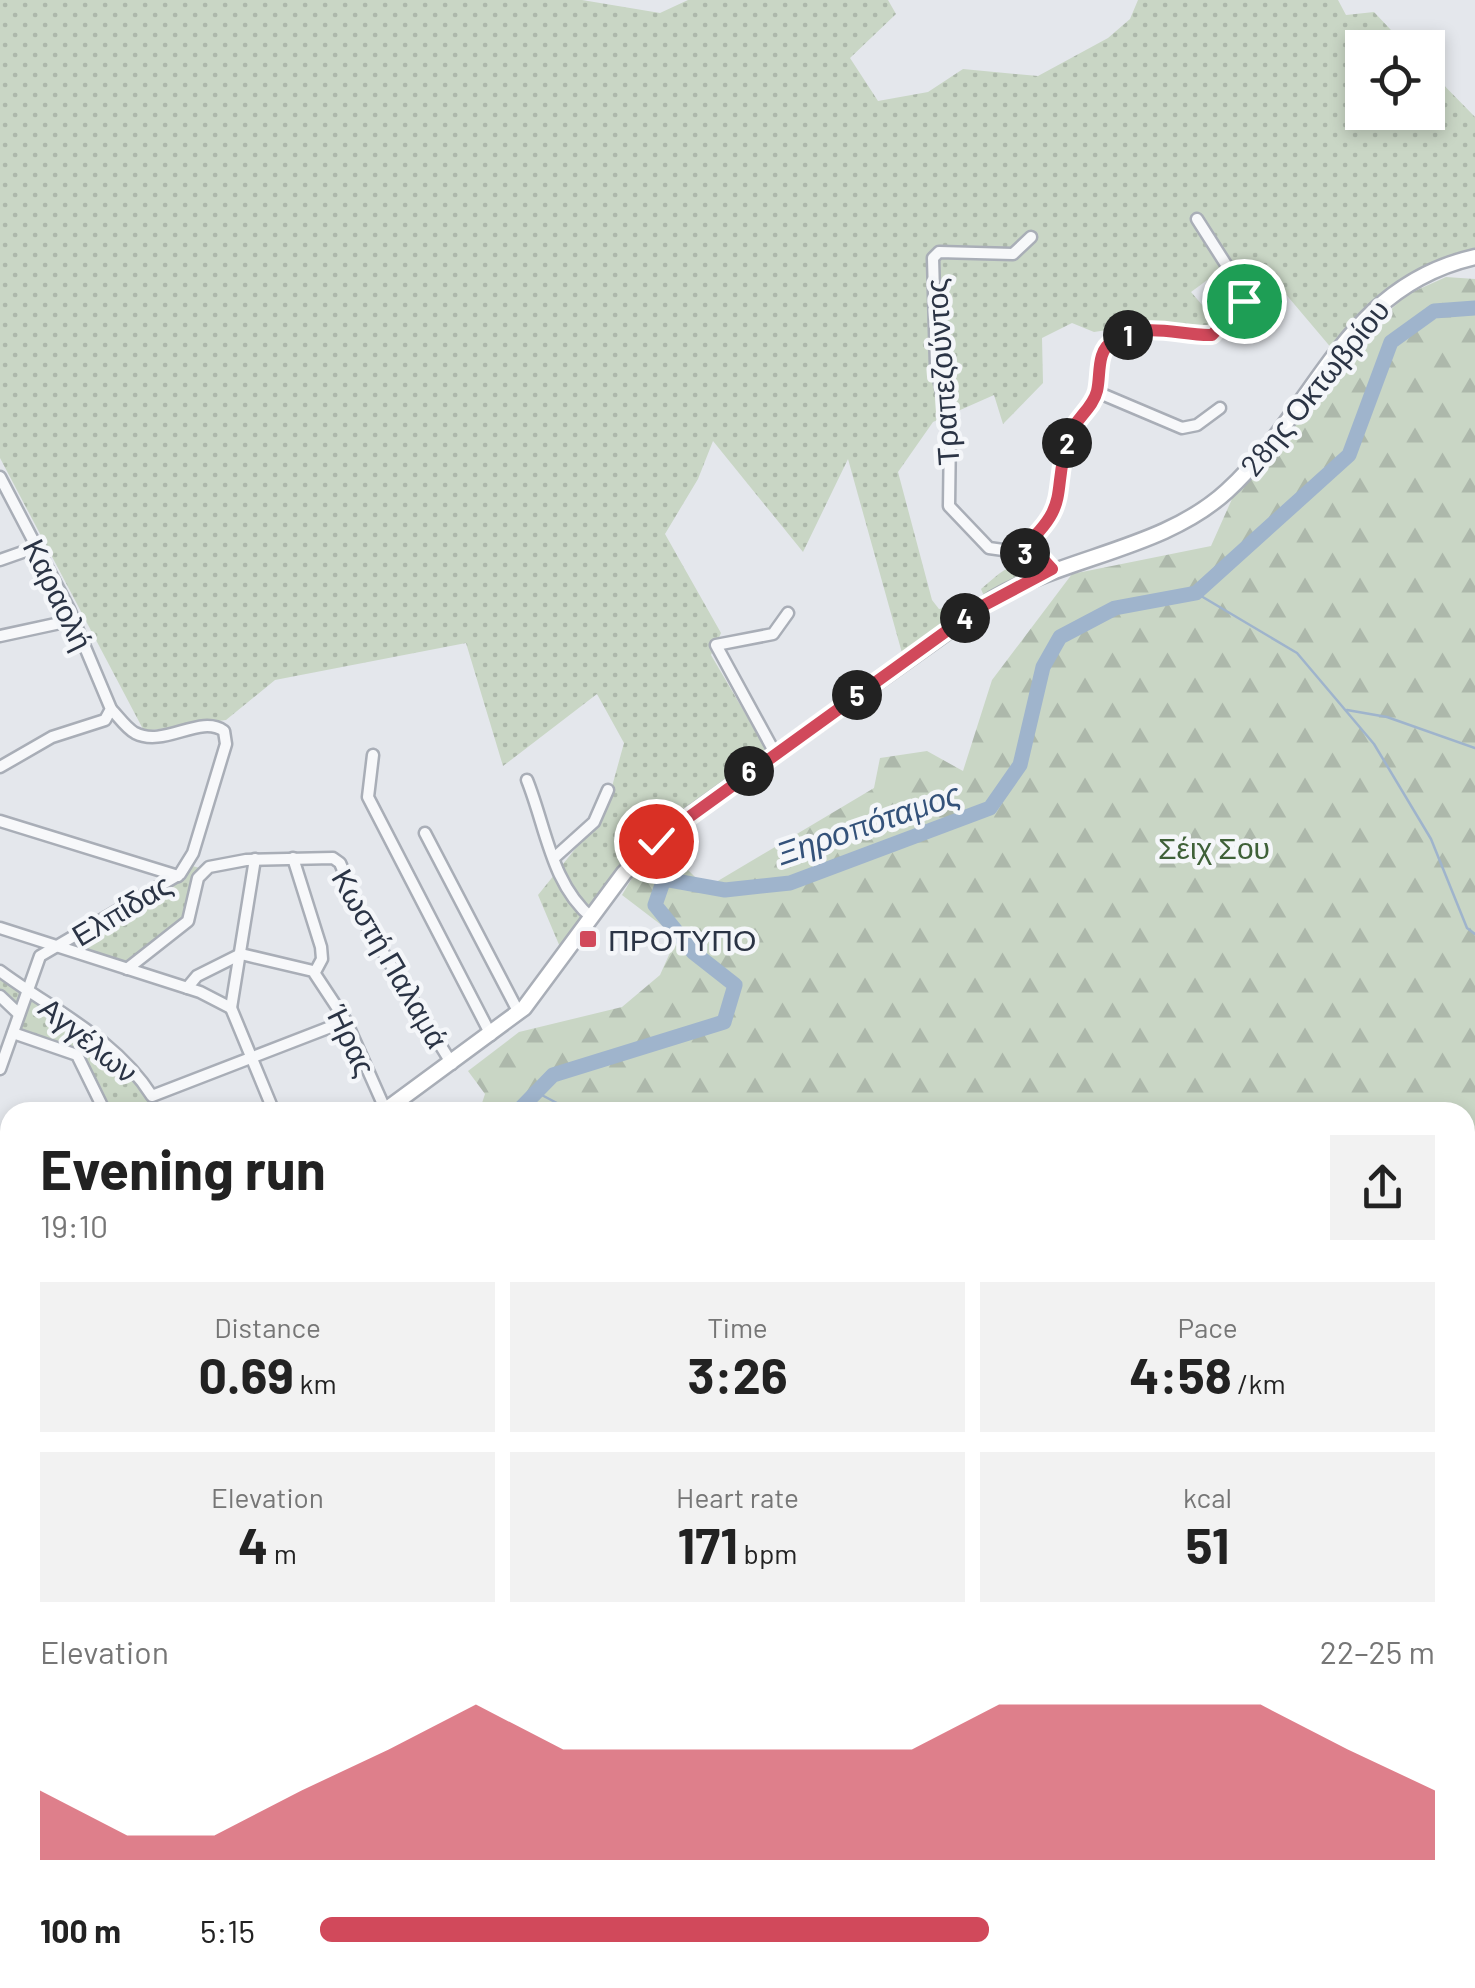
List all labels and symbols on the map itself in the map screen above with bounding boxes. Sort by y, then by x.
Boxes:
pin [1202,259,1287,344]
street label: Τραπεζούντος [917,277,965,467]
street label: 28ης Οκτωβρίου [1232,292,1396,482]
pin: 1 [1103,310,1153,360]
pin: 2 [1042,418,1092,468]
pin: 3 [1000,528,1050,578]
street label: Καραολή [17,533,101,655]
pin: 4 [940,593,990,643]
pin: 5 [832,670,882,720]
pin: 6 [724,746,774,796]
water label: Ξηροπόταμος [770,773,966,872]
pin [614,799,699,884]
park label: Σέιχ Σου [1158,829,1270,865]
street label: Κωστή Παλαμά [325,862,457,1054]
street label: Ελπίδας [65,865,177,953]
place label: ΠΡΟΤΥΠΟ [608,921,756,957]
marker: ΠΡΟΤΥΠΟ [577,928,599,950]
street label: Αγγέλων [33,989,145,1089]
street label: Ήρας [319,998,384,1081]

